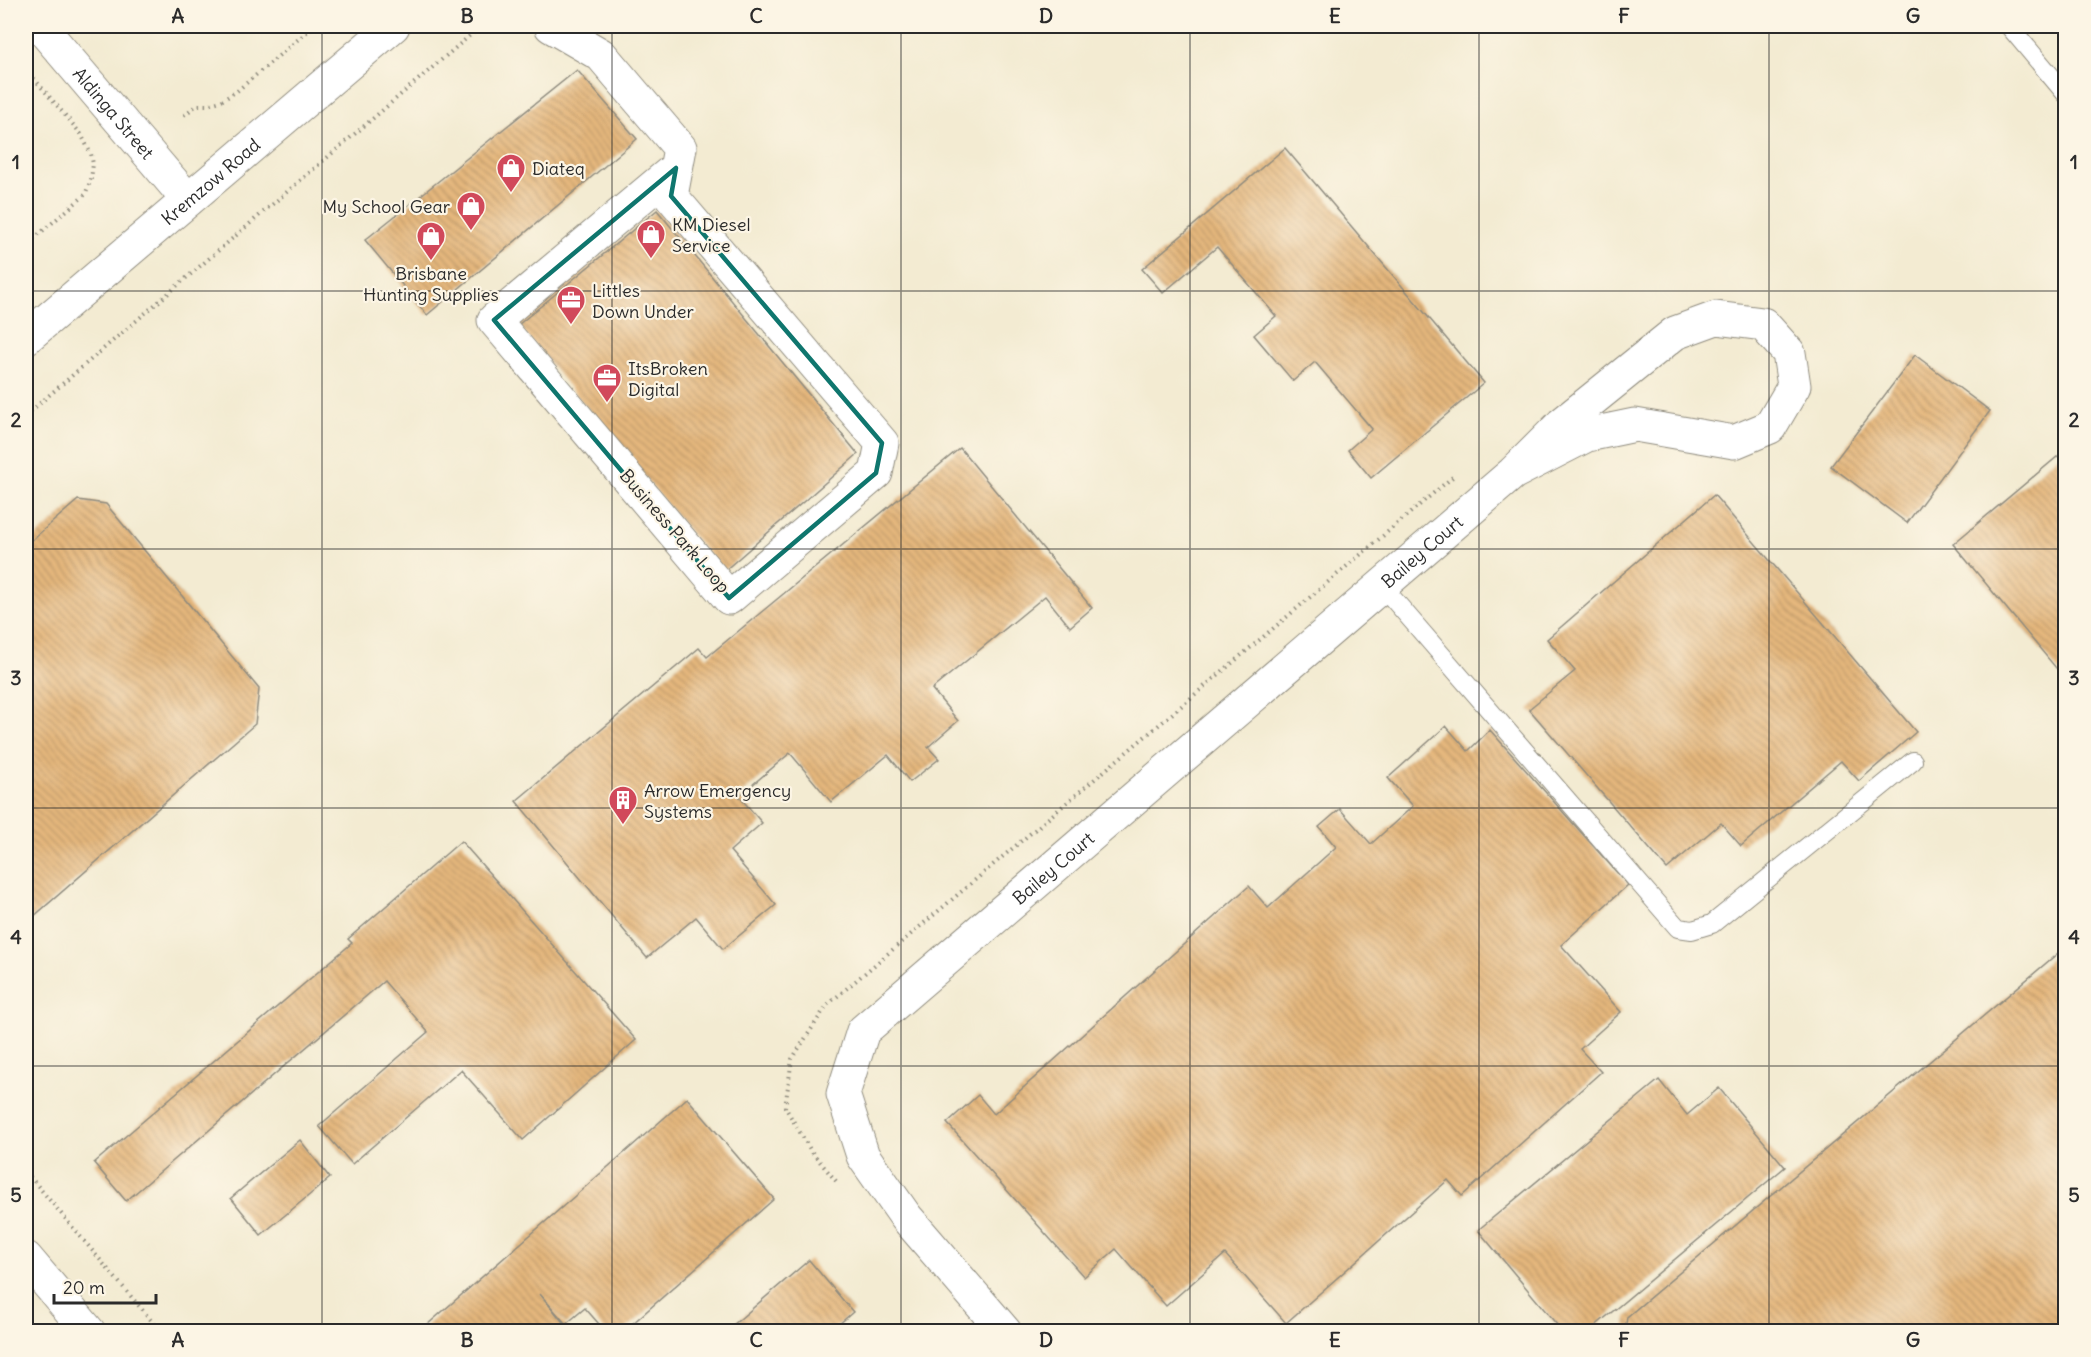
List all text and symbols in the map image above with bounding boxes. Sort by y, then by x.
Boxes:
text: A [172,3,185,28]
text: B [460,3,474,28]
text: C [749,3,763,28]
text: D [1039,3,1053,28]
text: E [1329,3,1341,28]
text: F [1618,3,1630,28]
text: G [1906,3,1920,28]
street label: Aldinga Street [68,62,159,163]
street label: Kremzow Road [156,132,265,230]
text: 1 [12,149,20,174]
text: 1 [2070,149,2078,174]
shop icon: Diateq [495,152,527,194]
place label: Diateq [532,157,585,180]
shop icon: My School Gear [455,190,487,232]
place label: My School Gear [323,195,451,218]
place label: KM Diesel Service [672,213,750,257]
shop icon: KM Diesel Service [635,218,667,260]
shop icon: Brisbane Hunting Supplies [415,220,447,262]
place label: Brisbane Hunting Supplies [363,262,499,306]
place label: Littles Down Under [592,279,694,323]
office icon: Littles Down Under [555,284,587,326]
place label: ItsBroken Digital [628,357,708,401]
office icon: ItsBroken Digital [591,362,623,404]
text: 2 [11,407,22,432]
text: 2 [2069,407,2080,432]
street label: Business Park Loop [615,464,735,598]
street label: Bailey Court [1376,510,1467,593]
text: 3 [10,665,22,690]
text: 3 [2068,665,2080,690]
place label: Arrow Emergency Systems [644,779,791,823]
building icon: Arrow Emergency Systems [607,784,639,826]
street label: Bailey Court [1007,827,1098,909]
text: 4 [10,924,22,949]
text: 4 [2068,924,2080,949]
text: 5 [10,1182,22,1207]
text: 5 [2068,1182,2080,1207]
scale bar [54,1267,156,1305]
text: 20 m [63,1276,105,1299]
text: A [172,1327,185,1352]
text: B [460,1327,474,1352]
text: C [749,1327,763,1352]
text: D [1039,1327,1053,1352]
text: E [1329,1327,1341,1352]
text: F [1618,1327,1630,1352]
text: G [1906,1327,1920,1352]

